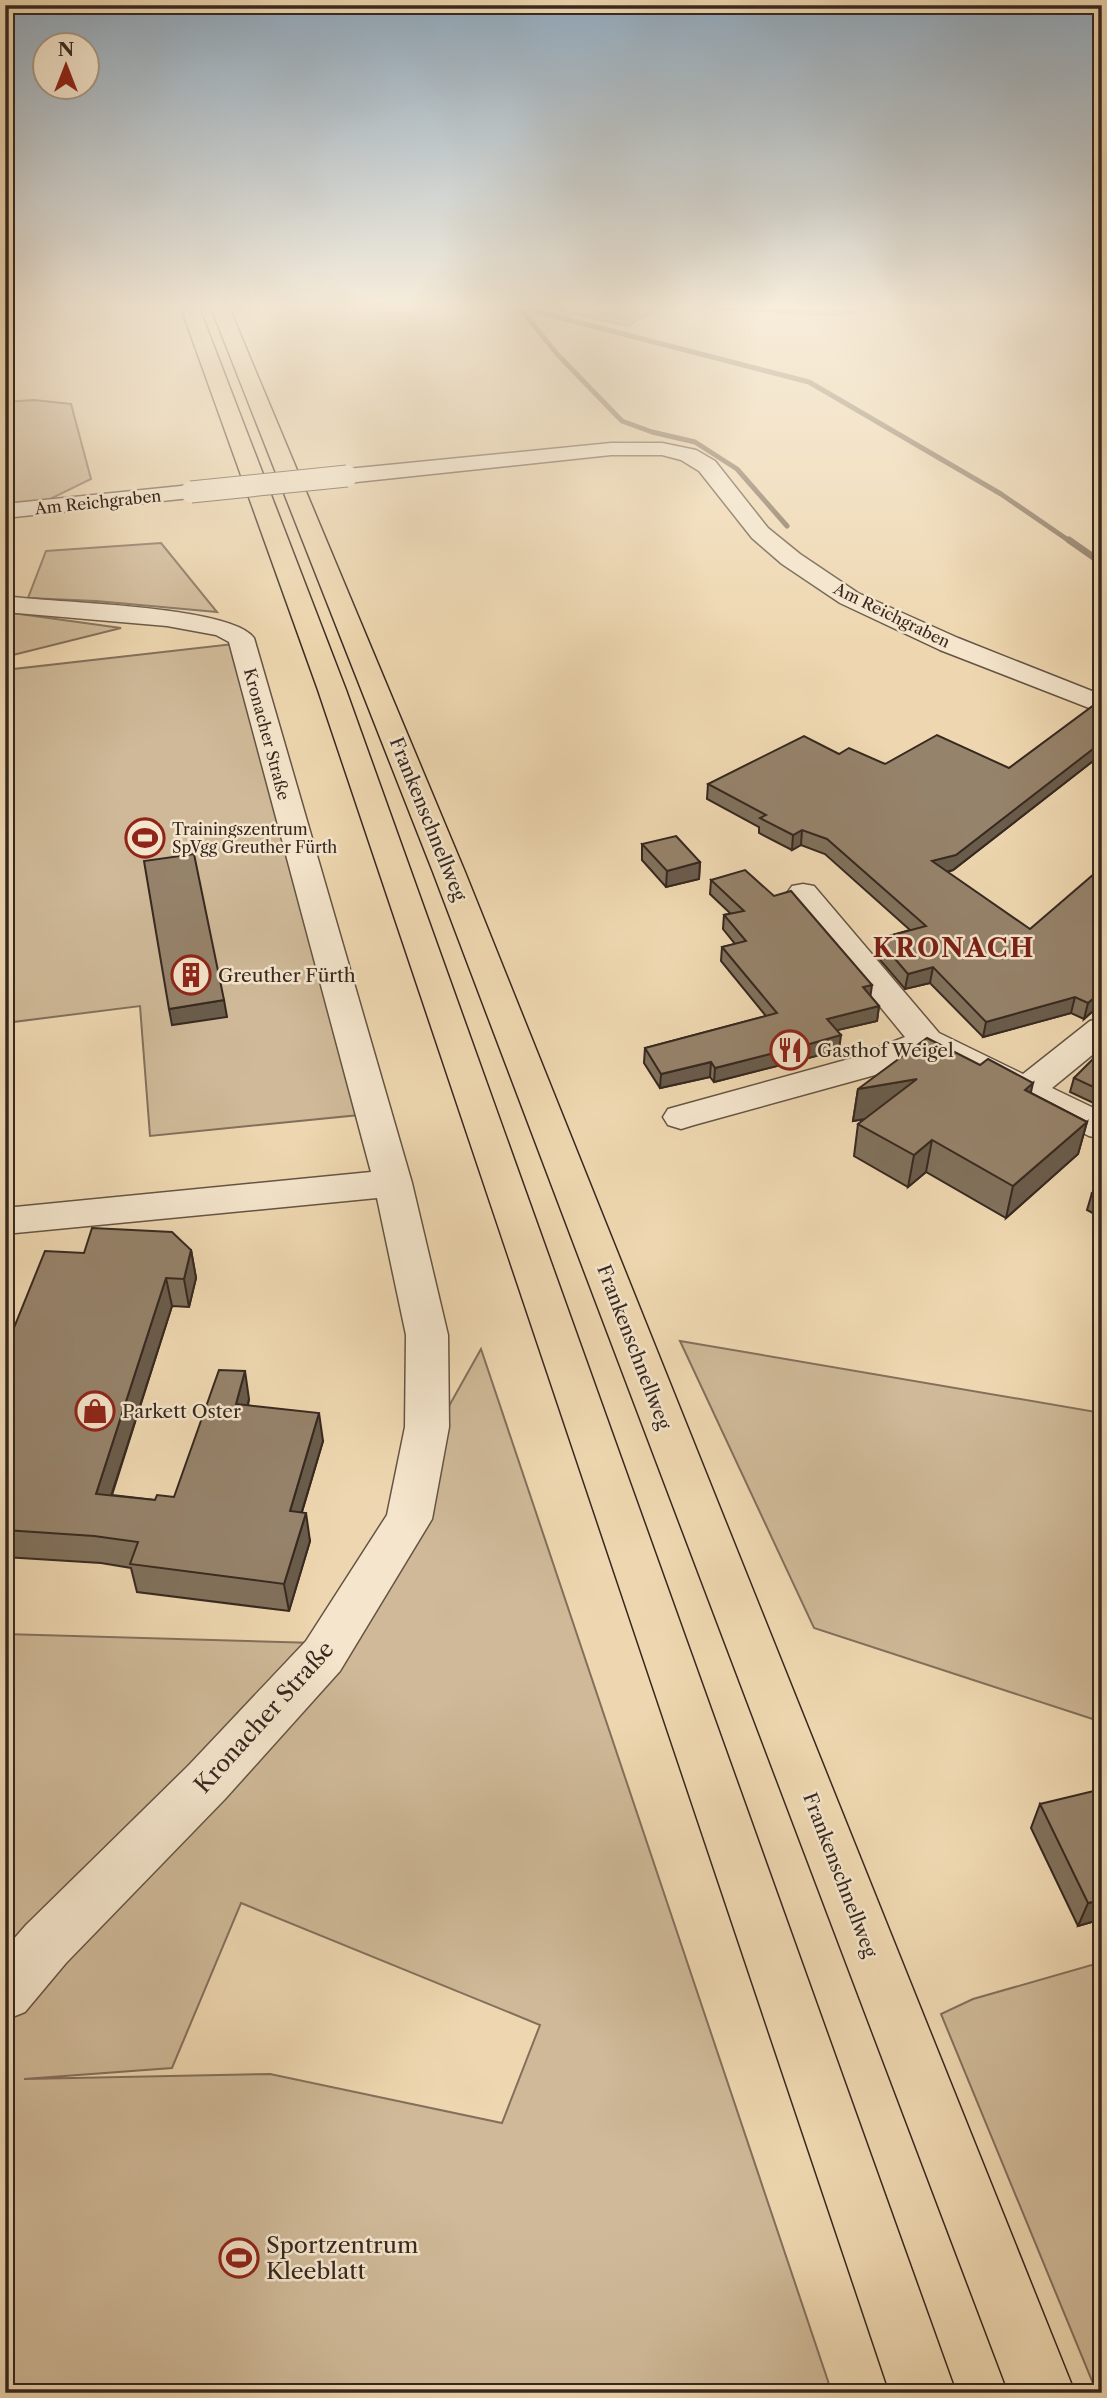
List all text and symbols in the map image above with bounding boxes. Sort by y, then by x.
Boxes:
north arrow [32,32,102,102]
text: N [58,38,74,61]
street label: Am Reichgraben [33,485,162,519]
street label: Am Reichgraben [830,578,953,652]
street label: Kronacher Straße [240,666,294,802]
street label: Frankenschnellweg [385,734,472,905]
sports icon: Trainingszentrum SpVgg Greuther Fürth [124,817,166,859]
place label: Trainingszentrum SpVgg Greuther Fürth [172,819,337,857]
district label: KRONACH [873,932,1035,964]
building icon: Greuther Fürth [170,954,212,996]
place label: Greuther Fürth [218,964,356,987]
restaurant icon: Gasthof Weigel [769,1029,811,1071]
place label: Gasthof Weigel [817,1039,954,1062]
street label: Frankenschnellweg [592,1261,676,1434]
shop icon: Parkett Oster [74,1390,116,1432]
place label: Parkett Oster [122,1400,241,1423]
street label: Kronacher Straße [188,1635,340,1799]
street label: Frankenschnellweg [798,1789,882,1962]
place label: Sportzentrum Kleeblatt [266,2231,418,2285]
sports icon: Sportzentrum Kleeblatt [218,2237,260,2279]

